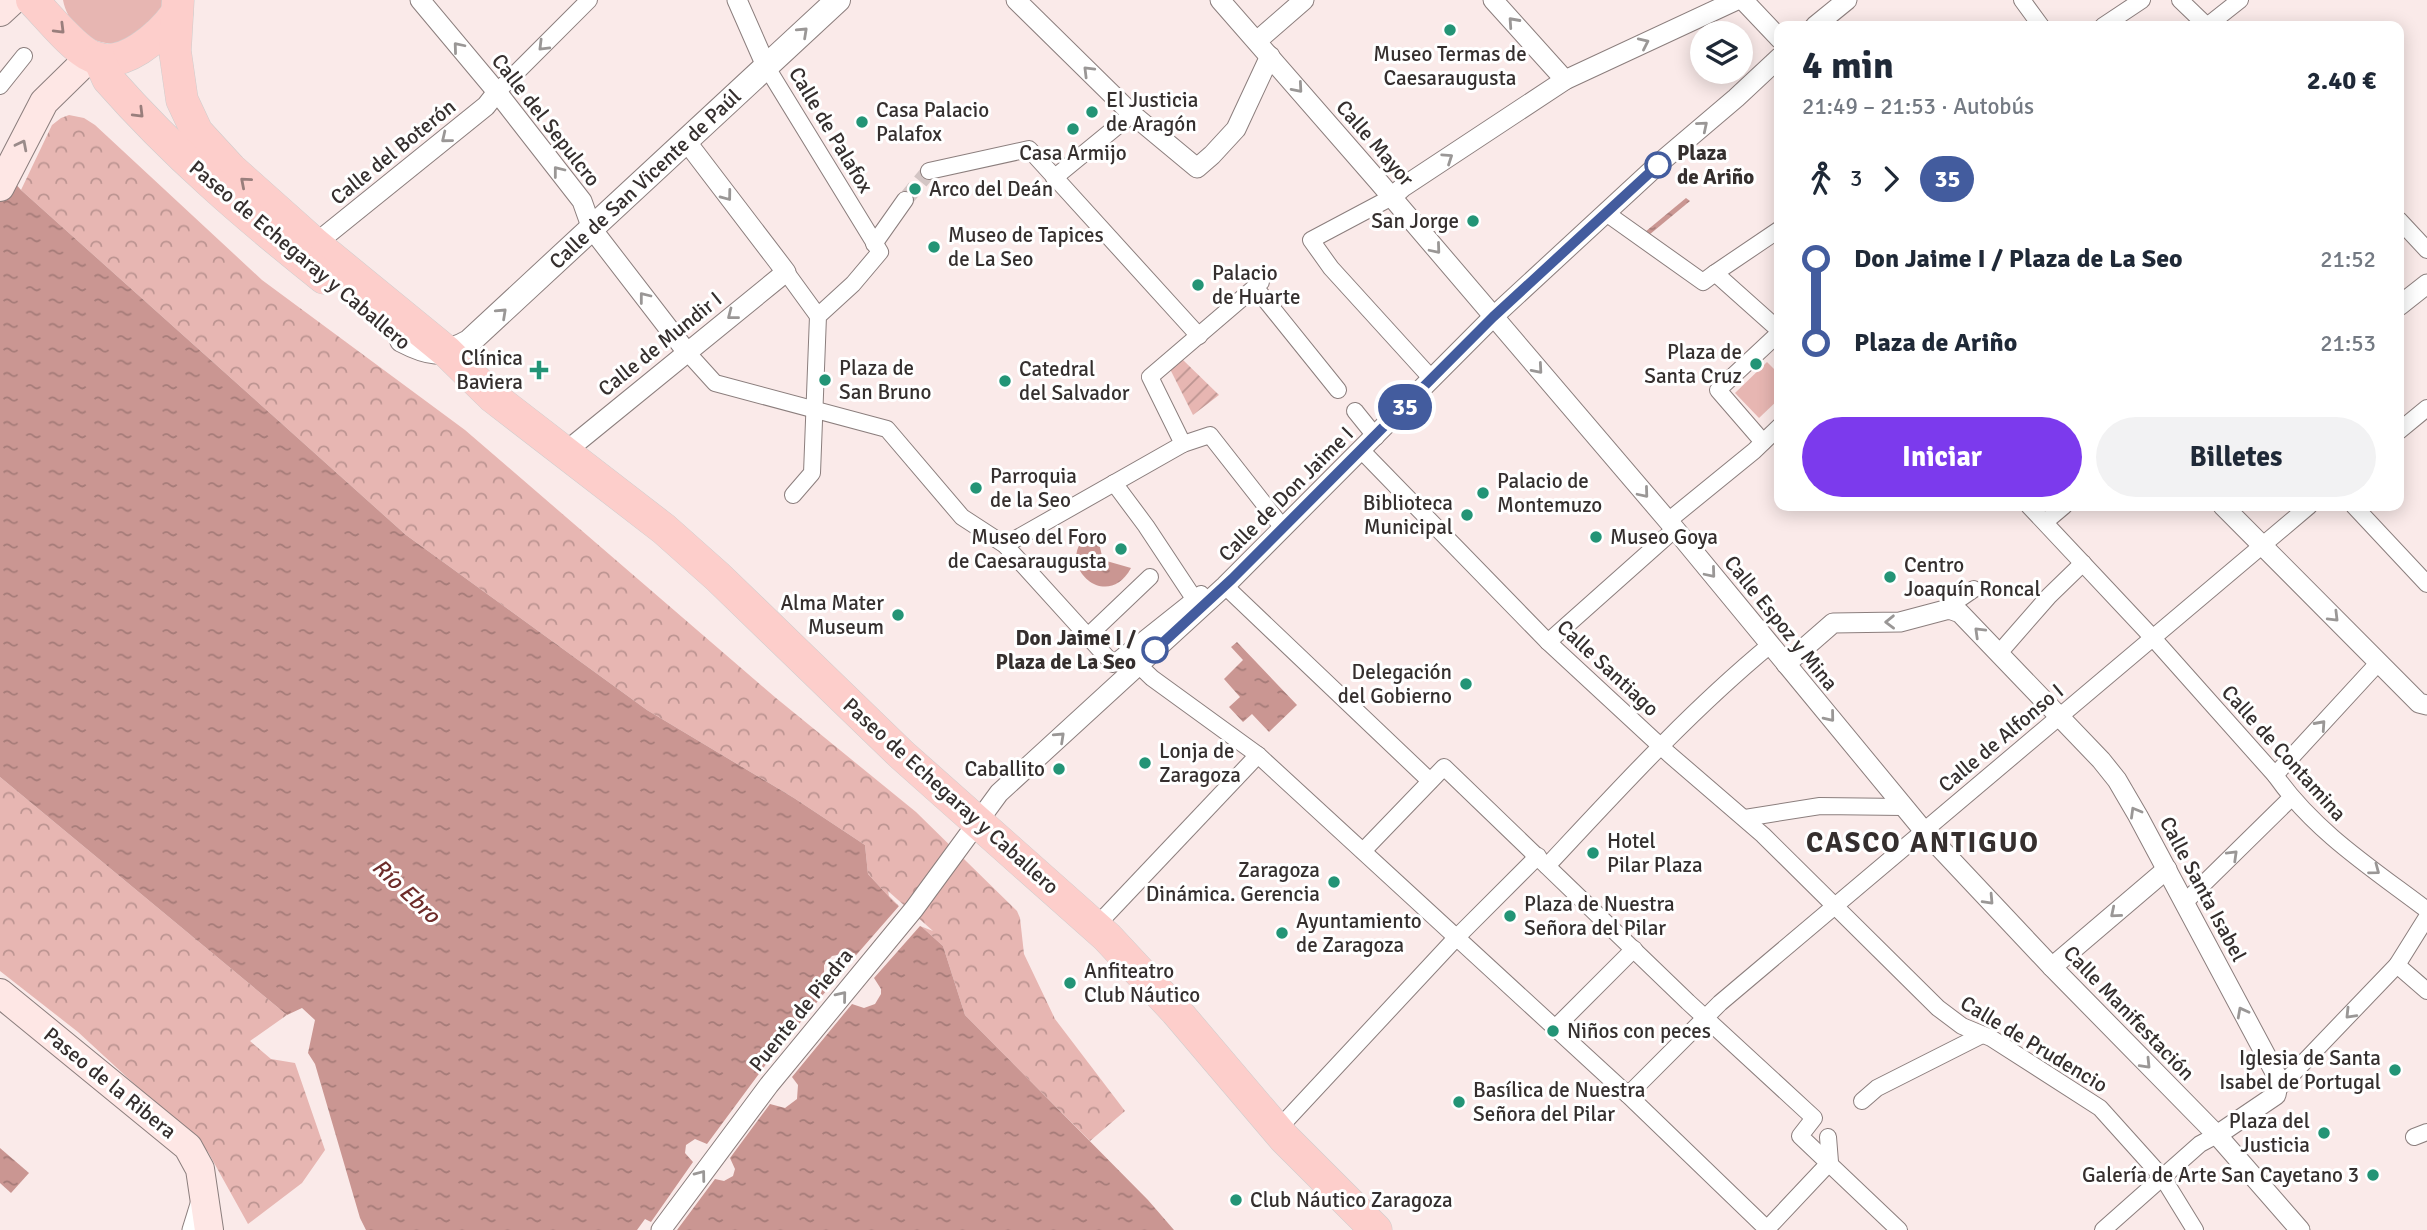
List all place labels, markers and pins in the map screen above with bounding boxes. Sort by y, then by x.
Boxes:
marker: Museo Termas de Caesaraugusta [1442,22,1458,38]
place label: Museo Termas de Caesaraugusta [1373,41,1527,91]
place label: El Justicia de Aragón [1106,87,1198,137]
place label: Casa Palacio Palafox [876,97,989,147]
marker: El Justicia de Aragón [1084,104,1100,120]
marker: Casa Palacio Palafox [854,114,870,130]
marker: Casa Armijo [1065,121,1081,137]
place label: Casa Armijo [1019,140,1127,166]
place label: Plaza de Ariño [1677,140,1754,190]
marker: Plaza de Ariño [1645,152,1671,178]
place label: Arco del Deán [929,176,1053,202]
marker: Arco del Deán [907,181,923,197]
place label: San Jorge [1371,208,1459,234]
marker: San Jorge [1465,213,1481,229]
place label: Museo de Tapices de La Seo [948,222,1104,272]
marker: Museo de Tapices de La Seo [926,239,942,255]
place label: Palacio de Huarte [1212,260,1300,310]
marker: Palacio de Huarte [1190,277,1206,293]
place label: Plaza de Santa Cruz [1644,339,1742,389]
place label: Clínica Baviera [456,345,523,395]
place label: Plaza de San Bruno [839,355,931,405]
place label: Catedral del Salvador [1019,356,1130,406]
marker: Plaza de Santa Cruz [1748,356,1764,372]
marker: Clínica Baviera [529,360,549,380]
marker: Plaza de San Bruno [817,372,833,388]
marker: Catedral del Salvador [997,373,1013,389]
place label: Parroquia de la Seo [990,463,1077,513]
place label: Palacio de Montemuzo [1497,468,1602,518]
marker: Parroquia de la Seo [968,480,984,496]
marker: Palacio de Montemuzo [1475,485,1491,501]
place label: Biblioteca Municipal [1363,490,1453,540]
marker: Biblioteca Municipal [1459,507,1475,523]
place label: Museo del Foro de Caesaraugusta [948,524,1107,574]
place label: Museo Goya [1610,524,1718,550]
marker: Museo Goya [1588,529,1604,545]
marker: Museo del Foro de Caesaraugusta [1113,541,1129,557]
place label: Centro Joaquín Roncal [1904,552,2041,602]
marker: Centro Joaquín Roncal [1882,569,1898,585]
place label: Alma Mater Museum [780,590,884,640]
marker: Alma Mater Museum [890,607,906,623]
place label: Don Jaime I / Plaza de La Seo [996,625,1137,675]
marker: Don Jaime I / Plaza de La Seo [1142,637,1168,663]
place label: Delegación del Gobierno [1338,659,1452,709]
marker: Delegación del Gobierno [1458,676,1474,692]
place label: Lonja de Zaragoza [1159,738,1241,788]
marker: Lonja de Zaragoza [1137,755,1153,771]
place label: Caballito [964,756,1045,782]
marker: Caballito [1051,761,1067,777]
place label: Hotel Pilar Plaza [1607,828,1703,878]
marker: Hotel Pilar Plaza [1585,845,1601,861]
place label: Zaragoza Dinámica. Gerencia [1146,857,1320,907]
marker: Zaragoza Dinámica. Gerencia [1326,874,1342,890]
place label: Plaza de Nuestra Señora del Pilar [1524,891,1675,941]
place label: Ayuntamiento de Zaragoza [1296,908,1422,958]
marker: Plaza de Nuestra Señora del Pilar [1502,908,1518,924]
marker: Ayuntamiento de Zaragoza [1274,925,1290,941]
place label: Anfiteatro Club Náutico [1084,958,1200,1008]
marker: Anfiteatro Club Náutico [1062,975,1078,991]
place label: Niños con peces [1567,1018,1711,1044]
marker: Niños con peces [1545,1023,1561,1039]
place label: Iglesia de Santa Isabel de Portugal [2219,1045,2381,1095]
marker: Iglesia de Santa Isabel de Portugal [2387,1062,2403,1078]
place label: Basílica de Nuestra Señora del Pilar [1473,1077,1645,1127]
marker: Basílica de Nuestra Señora del Pilar [1451,1094,1467,1110]
place label: Plaza del Justicia [2229,1108,2310,1158]
marker: Plaza del Justicia [2316,1125,2332,1141]
place label: Galería de Arte San Cayetano 3 [2082,1162,2359,1188]
marker: Galería de Arte San Cayetano 3 [2365,1167,2381,1183]
place label: Club Náutico Zaragoza [1250,1187,1453,1213]
marker: Club Náutico Zaragoza [1228,1192,1244,1208]

